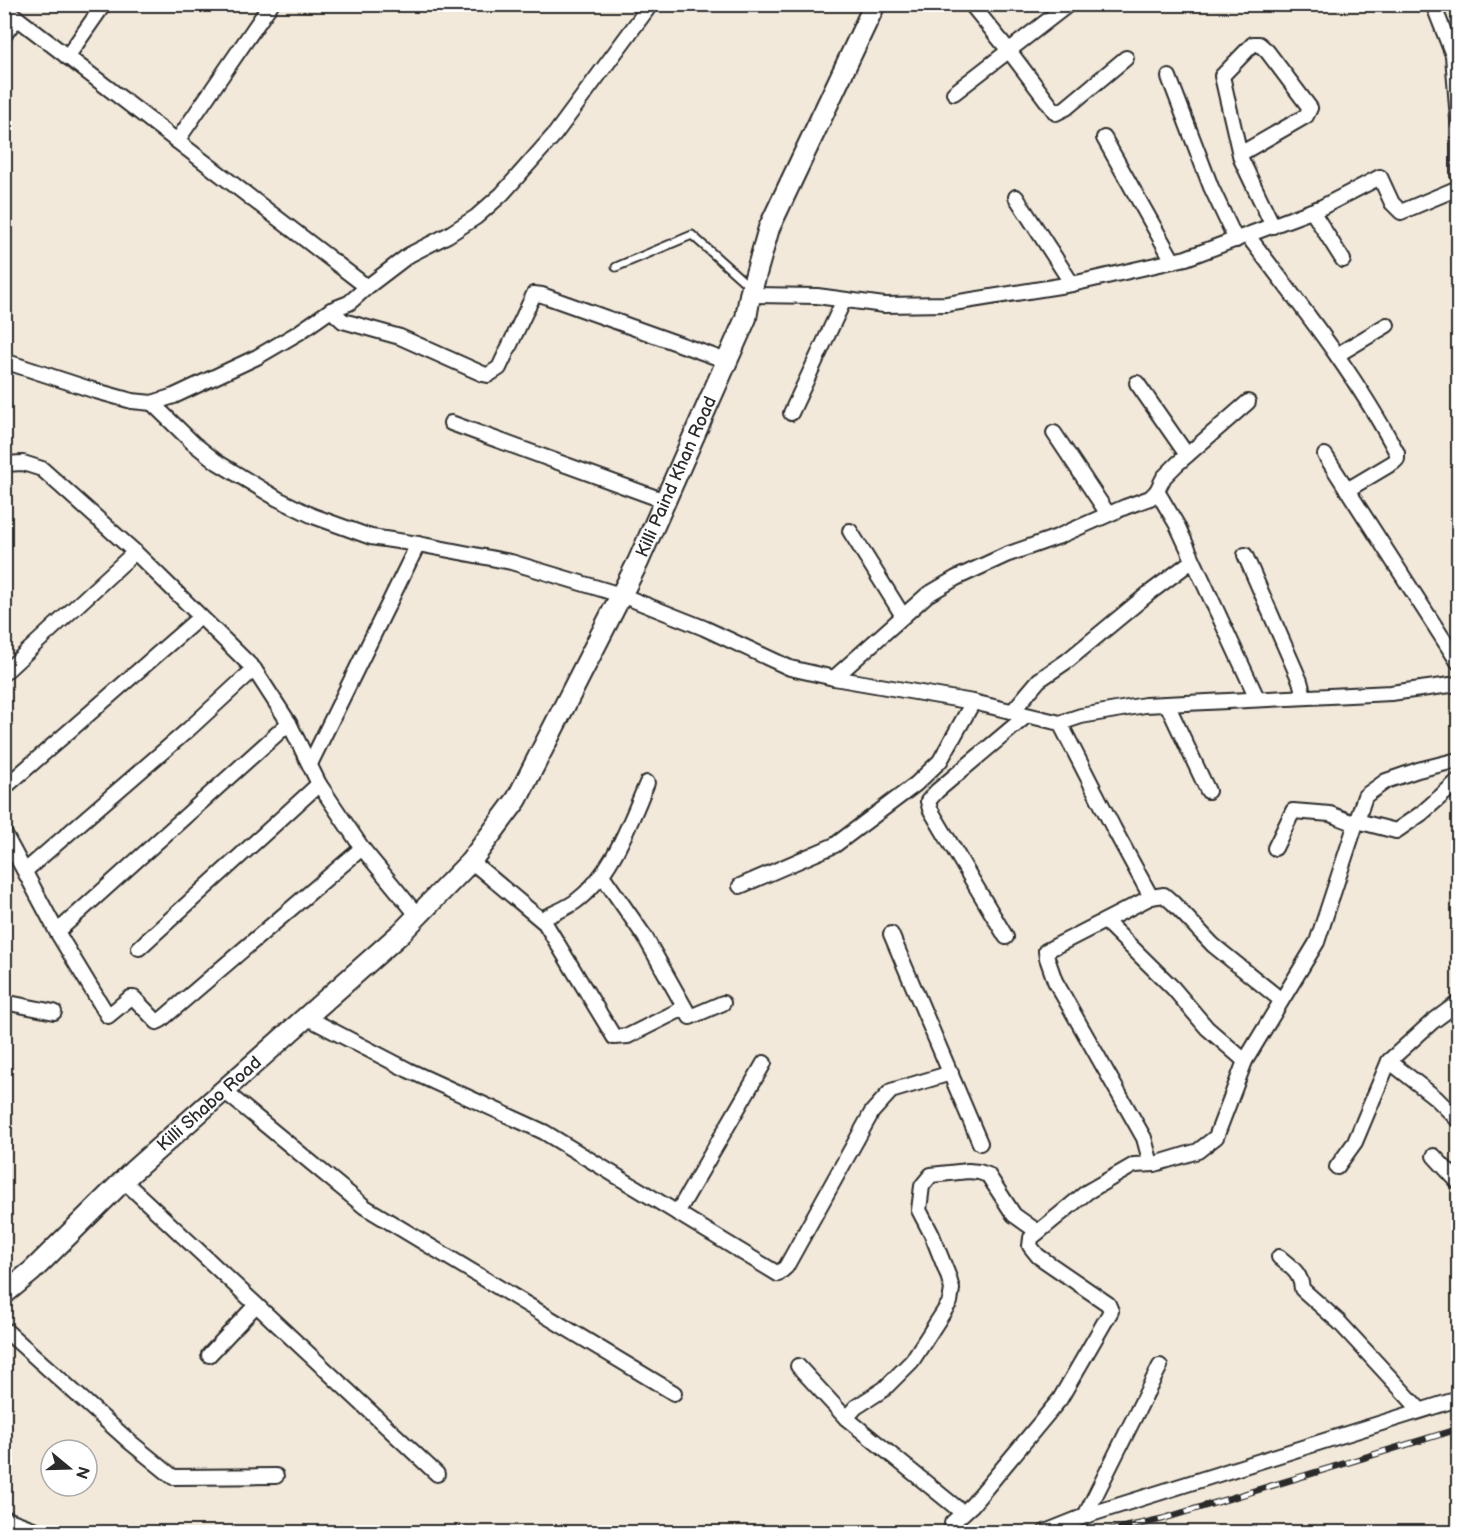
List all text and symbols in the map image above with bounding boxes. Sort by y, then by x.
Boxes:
street label: Killi Paind Khan Road [632,393,721,560]
street label: Killi Shabo Road [153,1052,266,1156]
north arrow [39,1438,99,1498]
text: N [71,1464,93,1481]

